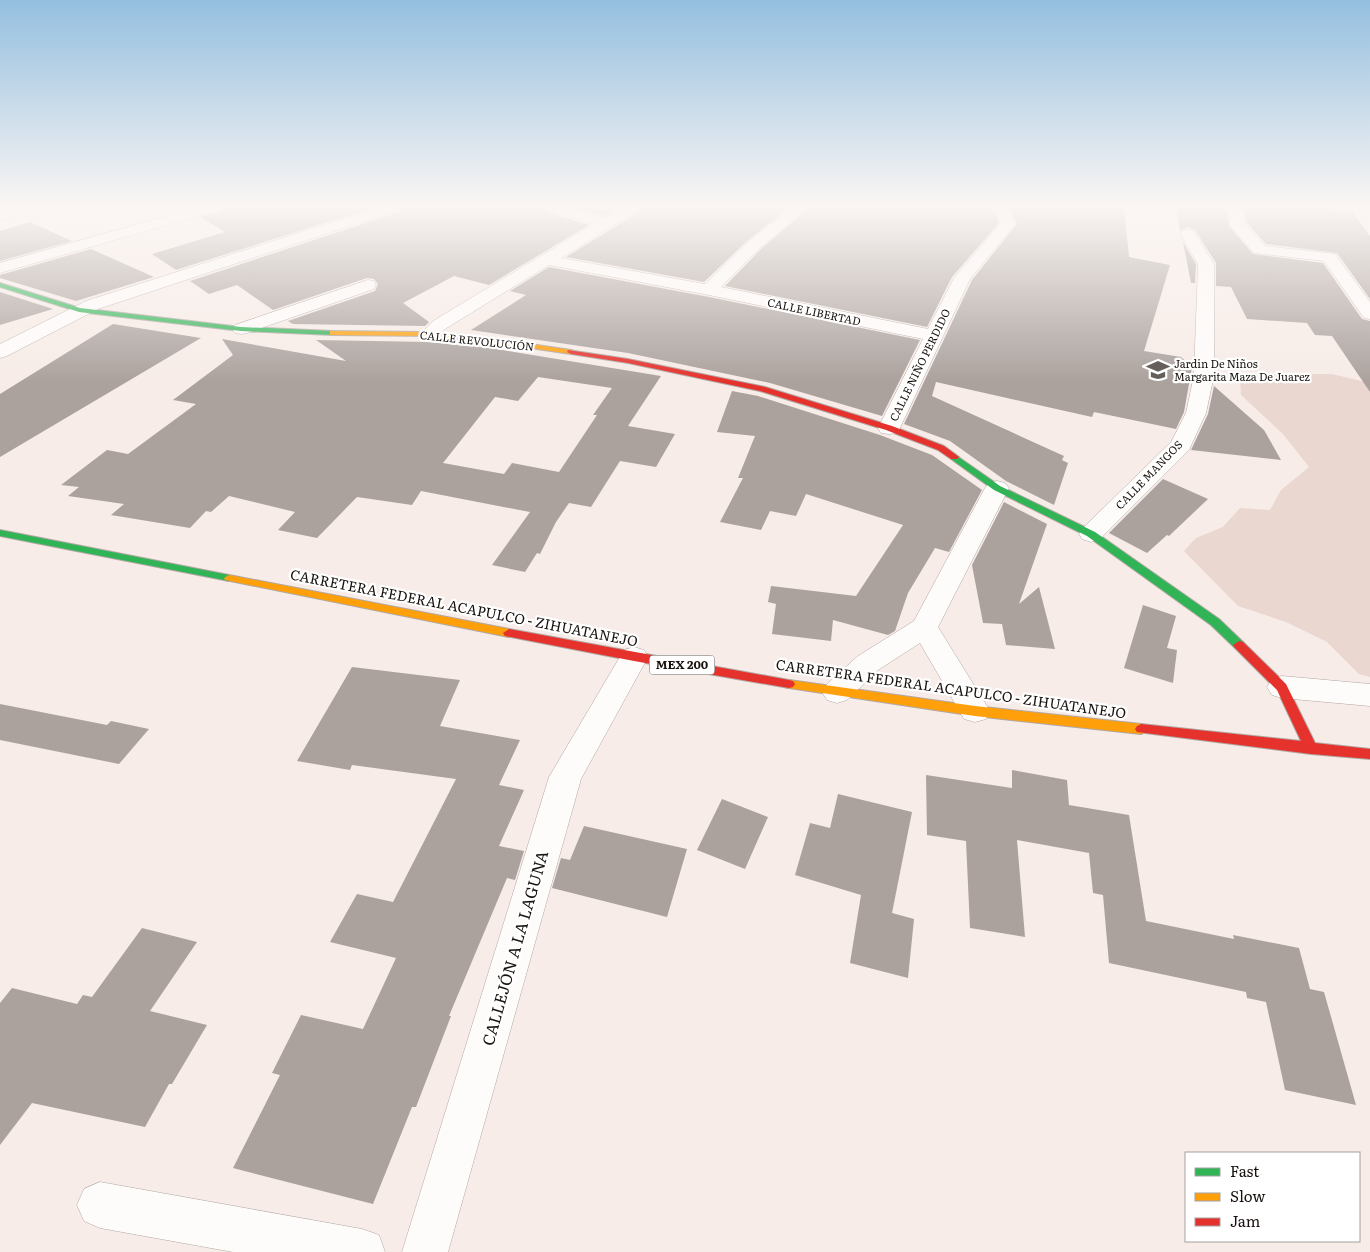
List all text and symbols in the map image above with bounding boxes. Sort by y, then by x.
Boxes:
street label: CALLE LIBERTAD [766,293,862,329]
street label: CALLE NIÑO PERDIDO [885,306,953,424]
street label: CALLE REVOLUCIÓN [419,326,535,354]
place label: Jardin De Niños Margarita Maza De Juarez [1174,355,1311,384]
school or university icon: Jardin De Niños Margarita Maza De Juarez [1145,357,1171,383]
street label: CALLE MANGOS [1111,436,1185,512]
street label: CARRETERA FEDERAL ACAPULCO - ZIHUATANEJO [289,563,640,651]
street label: CARRETERA FEDERAL ACAPULCO - ZIHUATANEJO [775,653,1128,723]
road number: MEX 200 [650,656,714,674]
street label: CALLEJÓN A LA LAGUNA [475,847,553,1048]
legend [1185,1152,1360,1242]
text: Fast [1230,1159,1259,1182]
text: Slow [1230,1184,1265,1207]
text: Jam [1230,1209,1261,1232]

